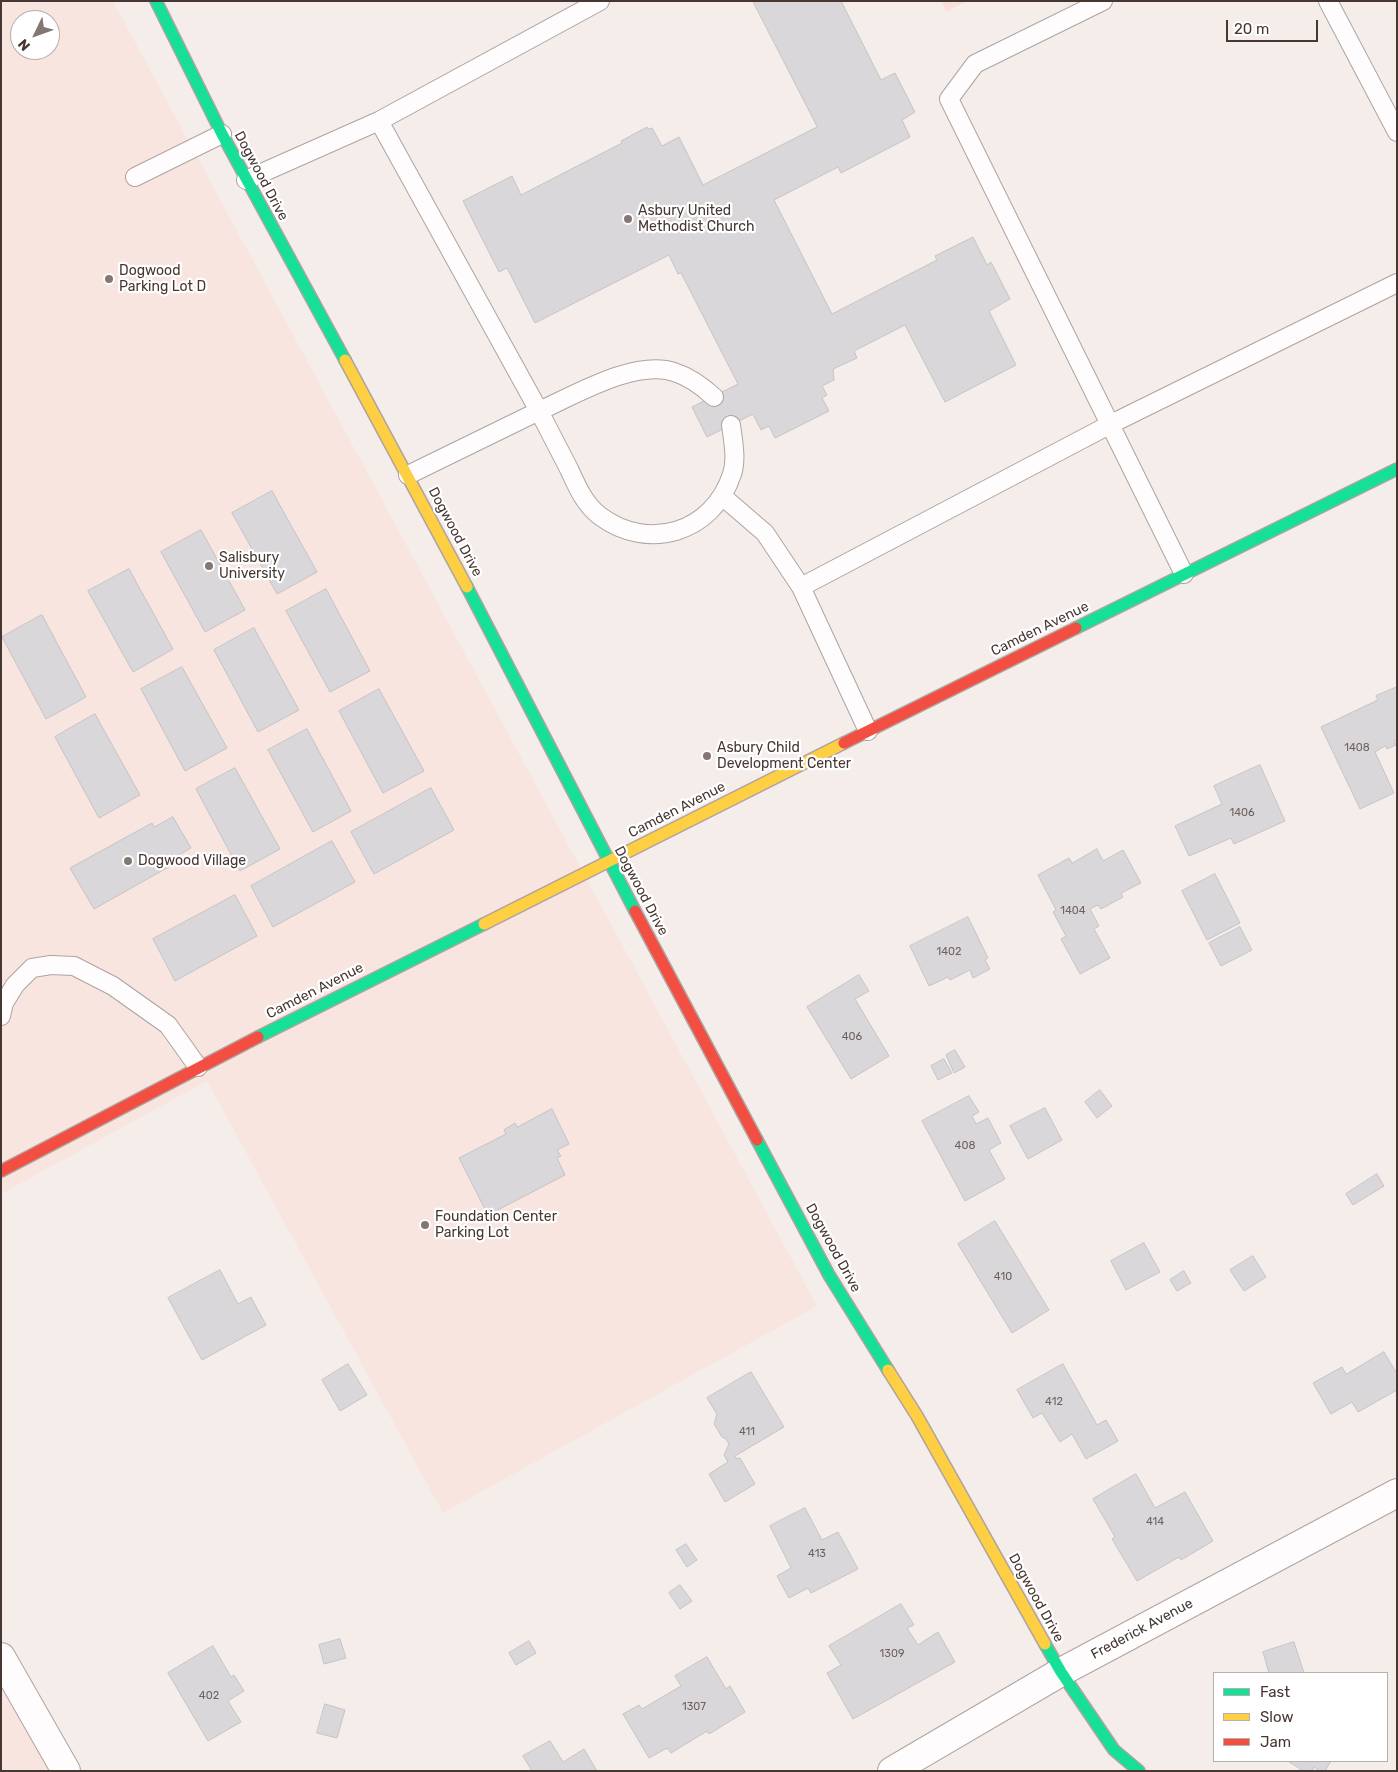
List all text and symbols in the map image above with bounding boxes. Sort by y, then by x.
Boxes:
north arrow [10,10,60,60]
scale bar [1228,10,1320,42]
text: 20 m [1234,20,1269,38]
text: N [15,35,34,54]
street label: Dogwood Drive [230,129,292,223]
place label: Asbury United Methodist Church [638,203,754,236]
marker: Asbury United Methodist Church [622,213,634,225]
place label: Dogwood Parking Lot D [119,263,206,296]
marker: Dogwood Parking Lot D [103,273,115,285]
street label: Dogwood Drive [424,485,486,579]
place label: Salisbury University [219,550,285,582]
marker: Salisbury University [203,560,215,572]
street label: Camden Avenue [988,598,1092,660]
place label: Asbury Child Development Center [717,740,851,772]
house number: 1408 [1344,741,1370,755]
marker: Asbury Child Development Center [701,750,713,762]
street label: Camden Avenue [626,778,728,842]
house number: 1406 [1229,806,1255,820]
street label: Dogwood Drive [610,844,672,938]
place label: Dogwood Village [138,853,246,869]
marker: Dogwood Village [122,855,134,867]
house number: 1404 [1060,904,1086,918]
house number: 1402 [937,945,961,959]
street label: Camden Avenue [264,959,366,1023]
house number: 406 [842,1030,862,1044]
house number: 408 [955,1139,975,1153]
street label: Dogwood Drive [802,1201,864,1295]
place label: Foundation Center Parking Lot [435,1209,557,1242]
marker: Foundation Center Parking Lot [419,1219,431,1231]
house number: 410 [994,1270,1012,1284]
house number: 412 [1045,1395,1063,1409]
house number: 411 [739,1425,755,1439]
house number: 414 [1146,1515,1164,1529]
house number: 413 [808,1547,826,1561]
street label: Dogwood Drive [1005,1551,1067,1645]
street label: Frederick Avenue [1088,1595,1196,1663]
house number: 1309 [880,1647,904,1661]
legend [1213,1672,1388,1762]
text: Fast [1260,1683,1290,1701]
house number: 402 [199,1689,219,1703]
house number: 1307 [682,1700,706,1714]
text: Slow [1260,1708,1293,1726]
text: Jam [1260,1733,1291,1751]

